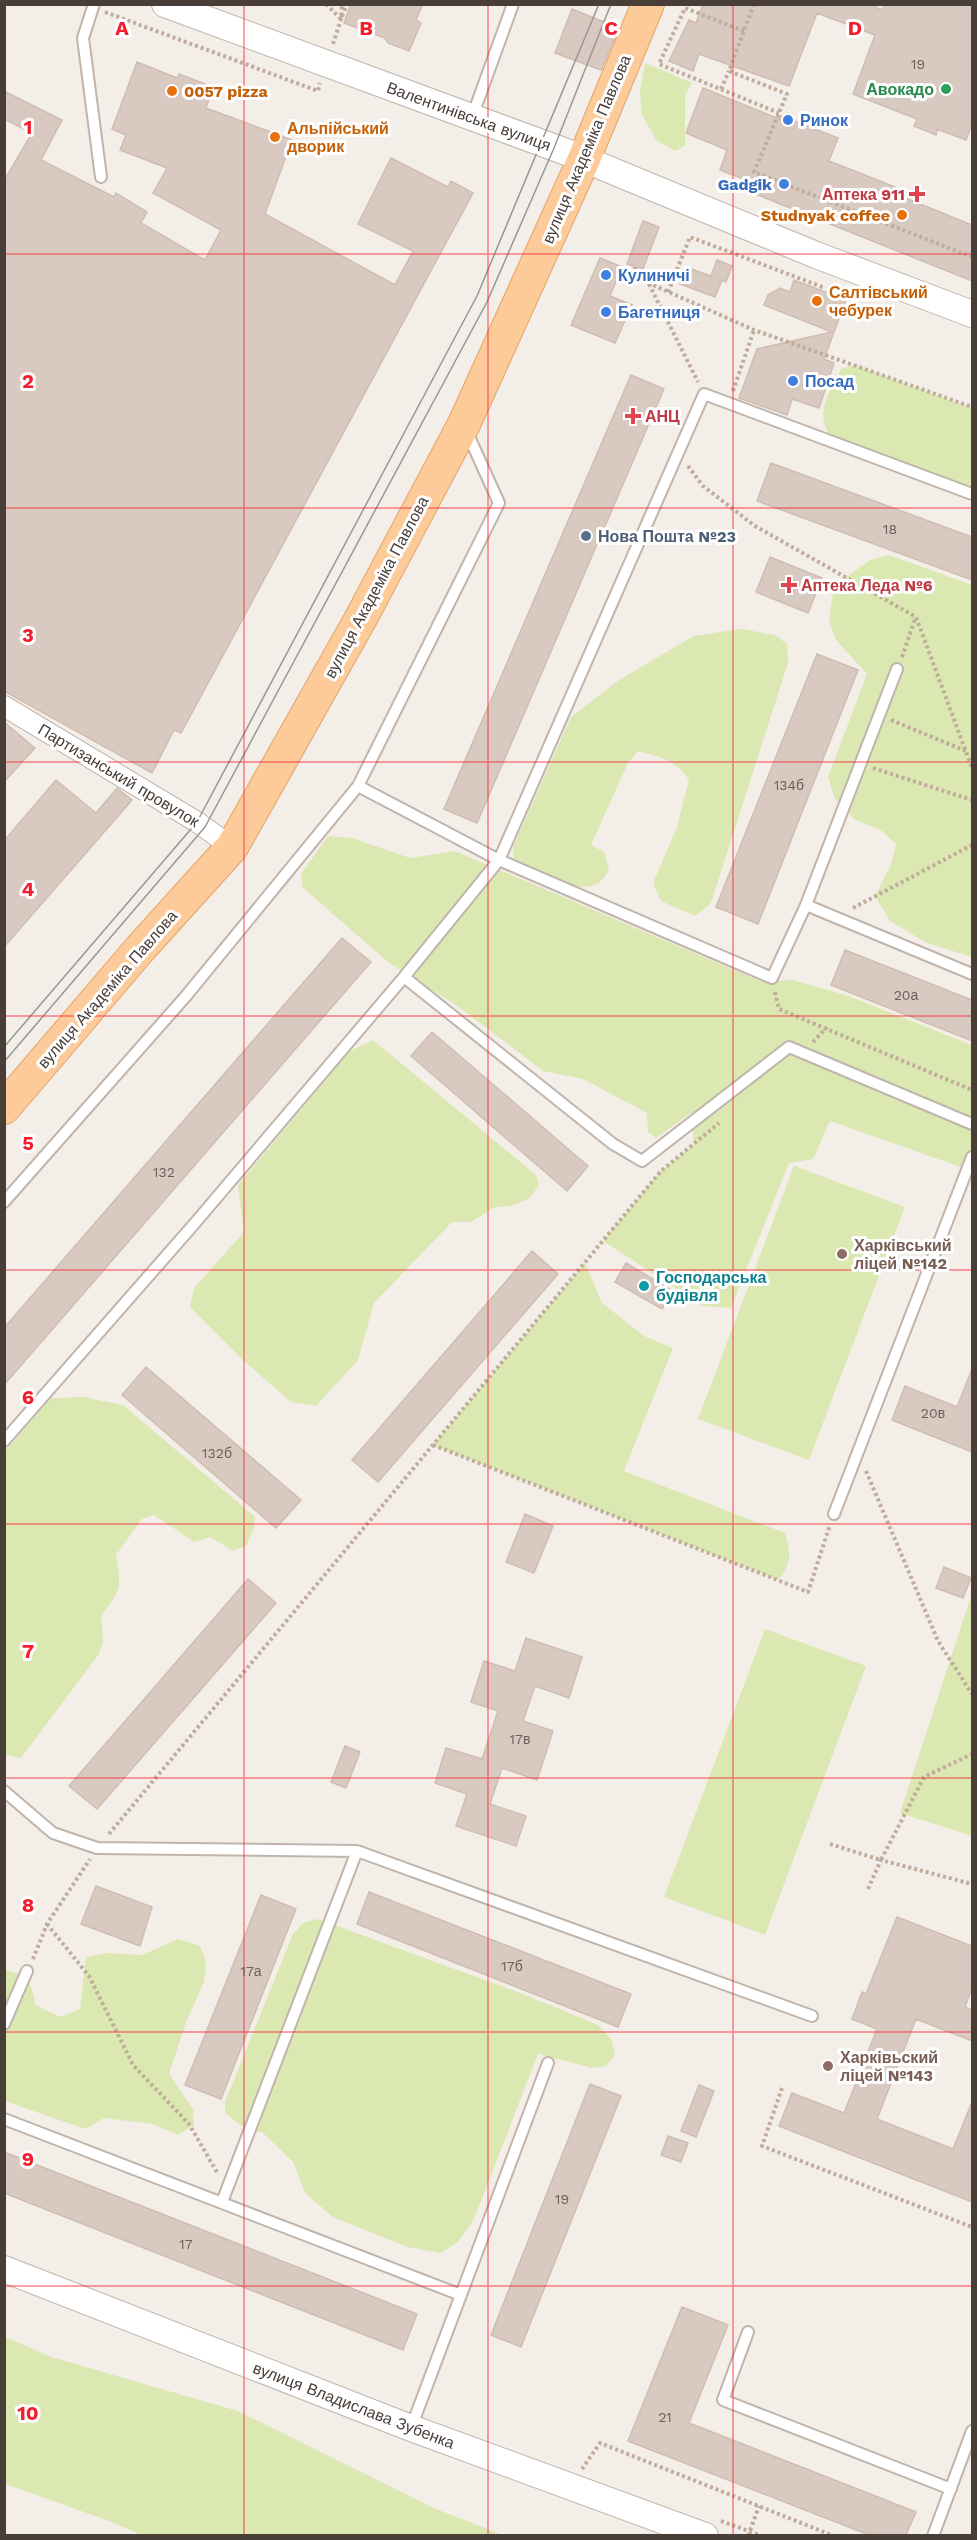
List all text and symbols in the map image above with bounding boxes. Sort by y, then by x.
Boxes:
text: A [115,16,129,40]
text: B [359,16,373,40]
text: C [604,16,618,40]
text: D [848,16,862,40]
street label: вулиця Академіка Павлова [538,52,635,246]
house number: 19 [911,56,925,72]
street label: Валентинівська вулиця [384,78,554,155]
place label: Авокадо [866,80,934,99]
place label: 0057 pizza [184,82,268,101]
marker: Авокадо [939,82,953,96]
marker: 0057 pizza [165,84,179,98]
place label: Ринок [800,111,849,130]
marker: Ринок [781,113,795,127]
text: 1 [24,115,32,139]
place label: Альпійський дворик [287,119,389,156]
marker: Альпійський дворик [268,130,282,144]
place label: Gadgik [718,175,772,194]
marker: Gadgik [777,177,791,191]
place label: Аптека 911 [822,185,905,204]
marker: Аптека 911 [910,187,924,201]
place label: Studnyak coffee [761,206,890,225]
marker: Studnyak coffee [895,208,909,222]
place label: Кулиничі [618,266,690,285]
marker: Кулиничі [599,268,613,282]
place label: Салтівський чебурек [829,283,928,320]
marker: Салтівський чебурек [810,294,824,308]
place label: Багетниця [618,303,700,322]
marker: Багетниця [599,305,613,319]
text: 2 [22,369,34,393]
place label: Посад [805,372,854,391]
marker: Посад [786,374,800,388]
place label: АНЦ [645,407,680,426]
marker: АНЦ [626,409,640,423]
street label: вулиця Академіка Павлова [320,493,433,681]
house number: 18 [883,521,897,537]
place label: Нова Пошта №23 [598,527,736,546]
marker: Нова Пошта №23 [579,529,593,543]
place label: Аптека Леда №6 [801,576,933,595]
marker: Аптека Леда №6 [782,578,796,592]
text: 3 [22,623,34,647]
street label: Партизанський провулок [35,720,204,832]
house number: 134б [774,777,804,793]
text: 4 [22,877,35,901]
street label: вулиця Академіка Павлова [34,906,181,1072]
house number: 20а [894,987,919,1003]
text: 5 [22,1131,34,1155]
house number: 132 [153,1164,175,1180]
place label: Харківський ліцей №142 [854,1236,952,1273]
marker: Харківський ліцей №142 [835,1247,849,1261]
place label: Господарська будівля [656,1268,767,1305]
marker: Господарська будівля [637,1279,651,1293]
text: 6 [22,1385,34,1409]
house number: 20в [921,1405,945,1421]
house number: 132б [202,1445,232,1461]
text: 7 [22,1639,34,1663]
house number: 17в [510,1731,530,1747]
text: 8 [22,1893,34,1917]
house number: 17б [501,1958,523,1974]
house number: 17а [240,1963,262,1979]
place label: Харківьский ліцей №143 [840,2048,938,2085]
marker: Харківьский ліцей №143 [821,2059,835,2073]
text: 9 [22,2147,34,2171]
house number: 19 [555,2191,569,2207]
house number: 17 [179,2236,193,2252]
street label: вулиця Владислава Зубенка [250,2358,457,2453]
text: 10 [17,2401,39,2425]
house number: 21 [658,2409,672,2425]

